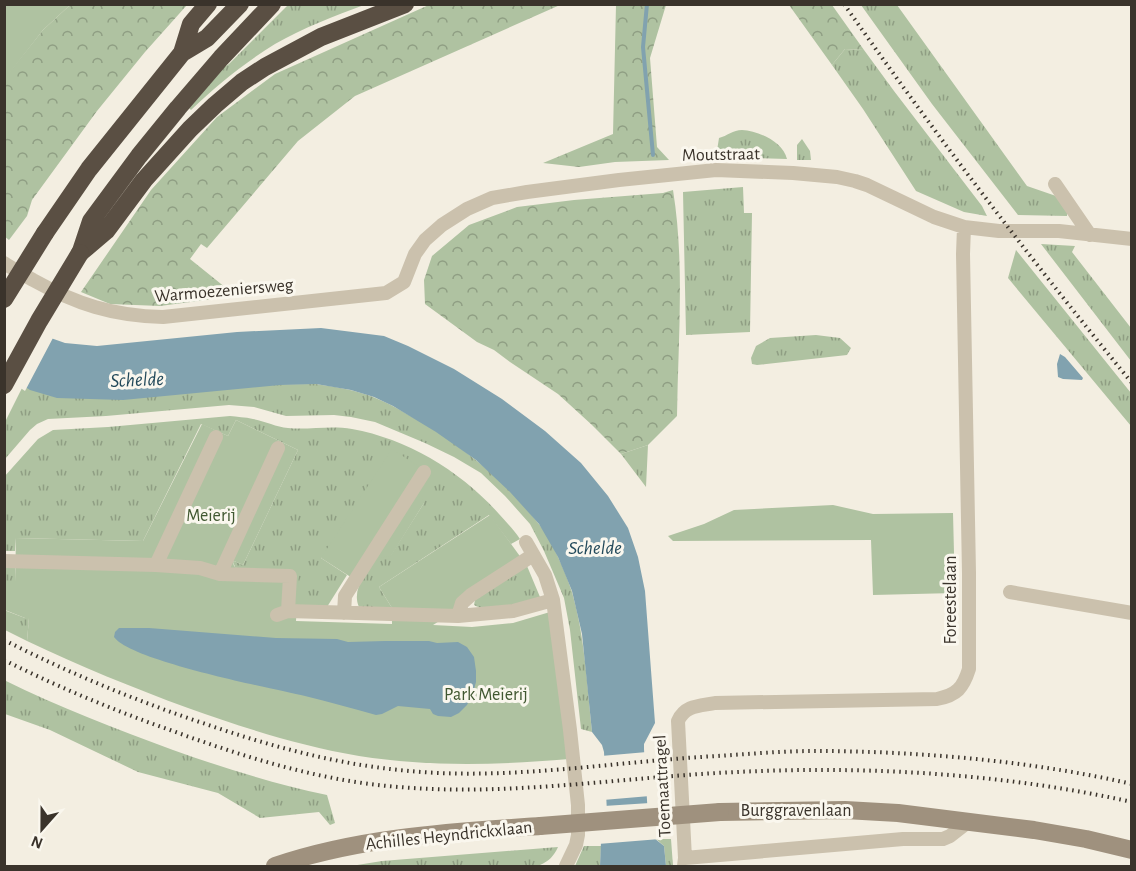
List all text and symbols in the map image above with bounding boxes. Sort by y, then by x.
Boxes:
street label: Moutstraat [682,145,760,165]
street label: Warmoezeniersweg [154,276,294,306]
water label: Schelde [110,369,165,391]
park label: Meierij [186,507,236,525]
water label: Schelde [568,538,622,558]
street label: Foreestelaan [942,556,960,644]
park label: Park Meierij [444,686,528,704]
street label: Toemaattragel [651,734,675,838]
north arrow [12,799,72,859]
street label: Burggravenlaan [741,802,851,820]
street label: Achilles Heyndrickxlaan [365,818,533,854]
text: N [29,833,45,852]

